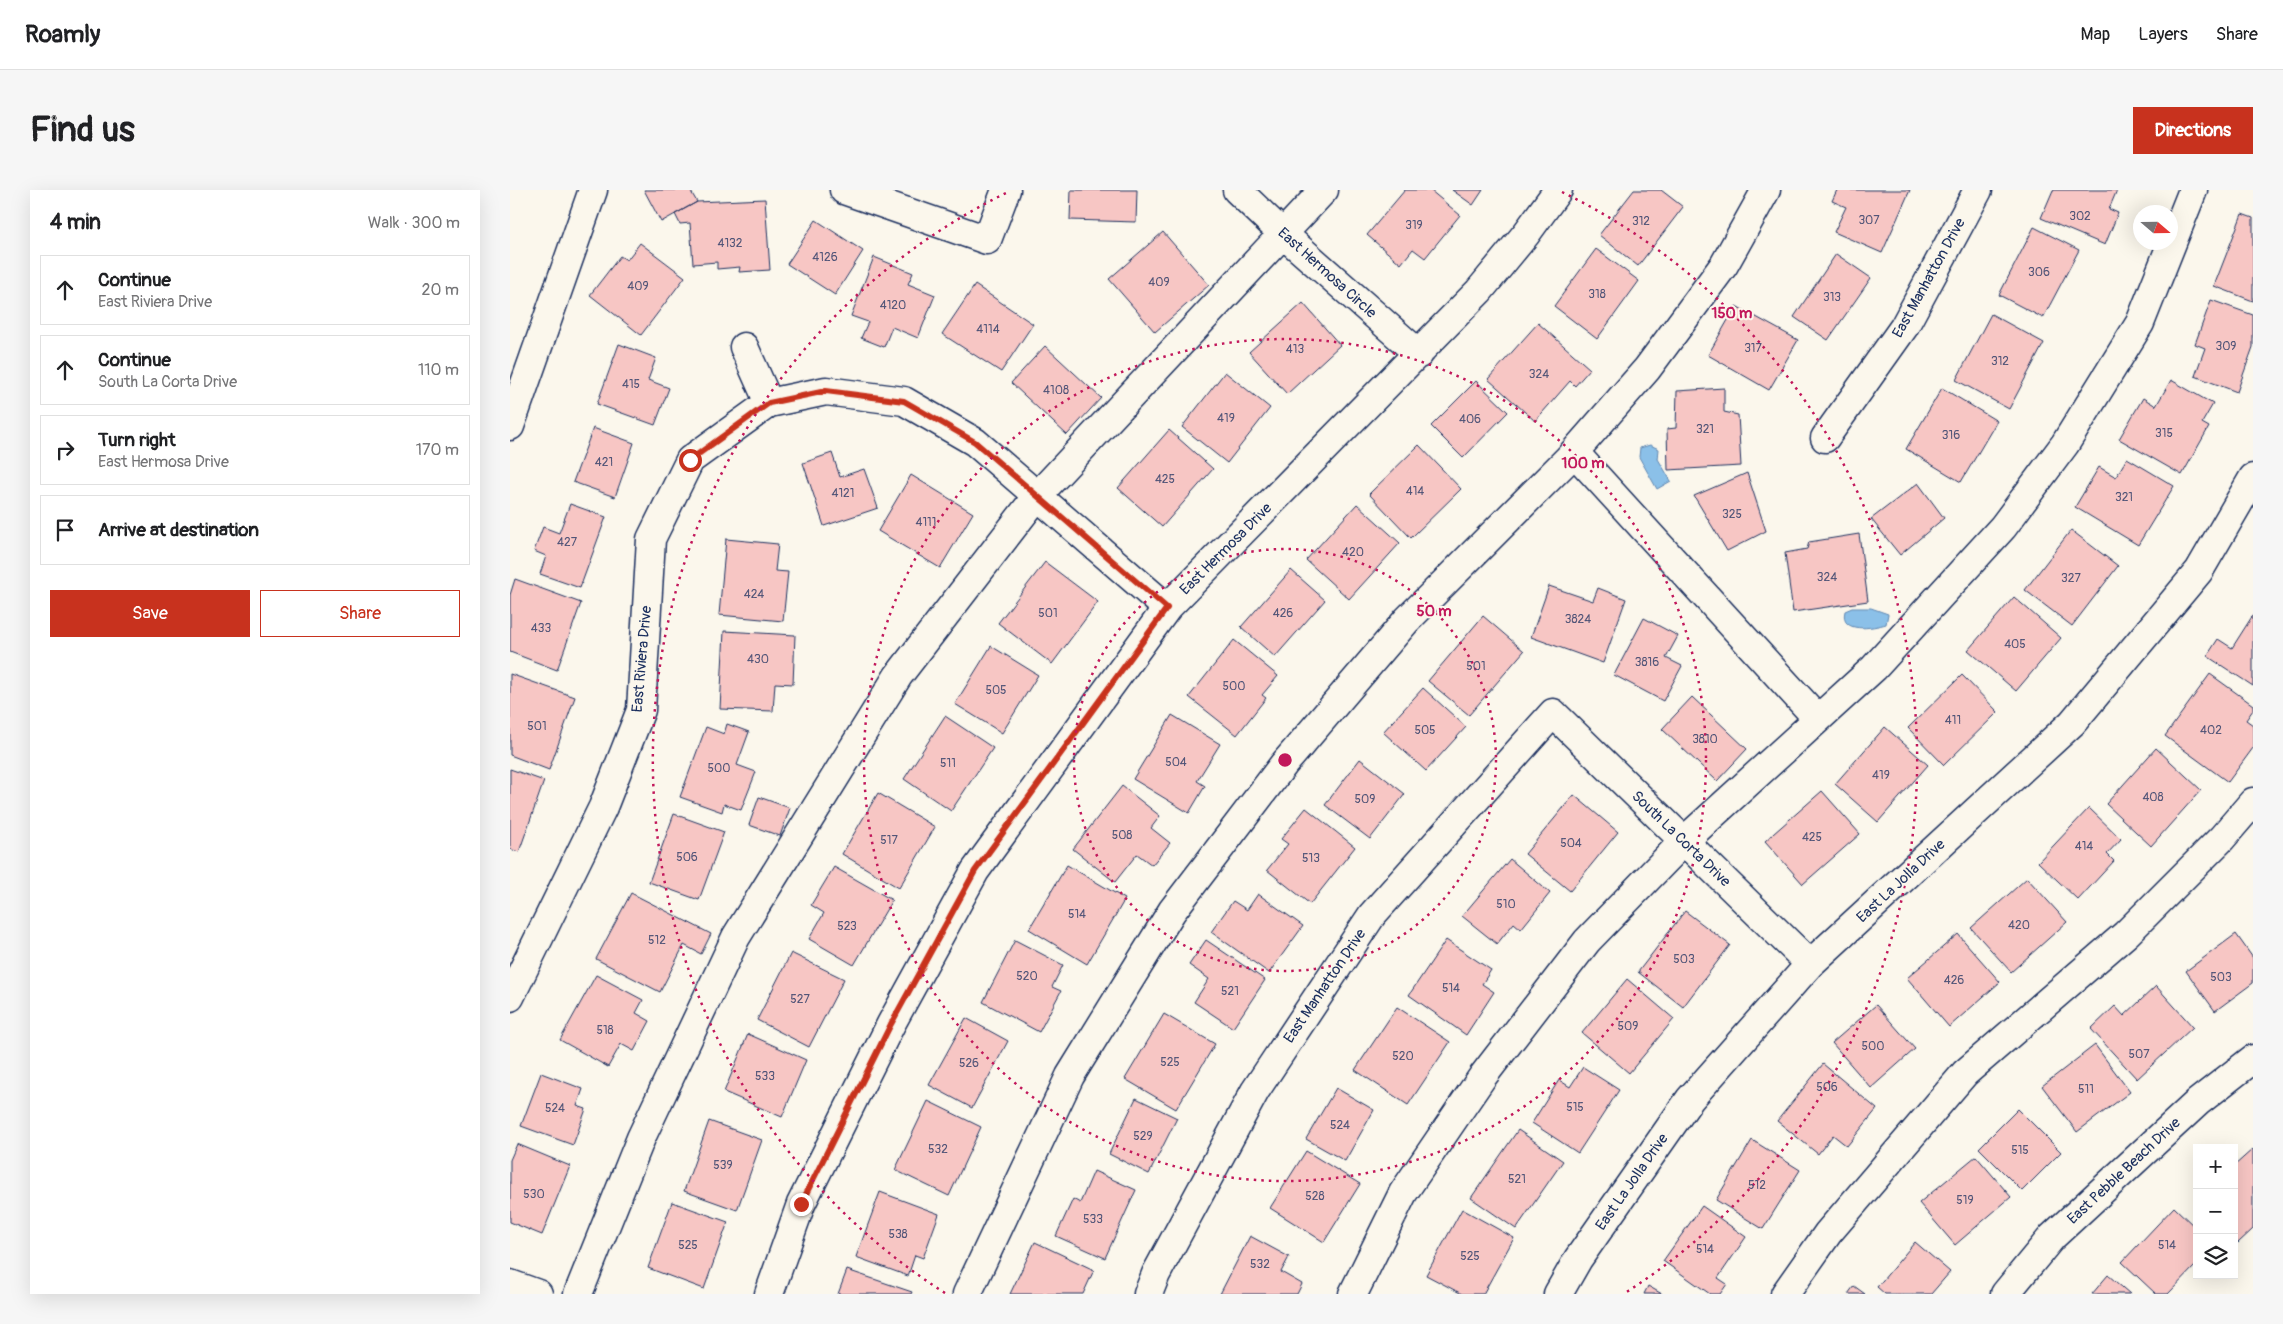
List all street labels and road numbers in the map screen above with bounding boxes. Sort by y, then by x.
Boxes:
street label: East Manhatton Drive [1888,214,1970,341]
street label: East Hermosa Circle [1274,224,1381,323]
street label: East Hermosa Drive [1176,498,1277,599]
street label: East Riviera Drive [628,604,656,713]
street label: South La Corta Drive [1628,787,1735,892]
street label: East La Jolla Drive [1853,835,1950,927]
street label: East Manhatton Drive [1280,925,1371,1047]
street label: East Pebble Beach Drive [2063,1113,2185,1228]
street label: East La Jolla Drive [1591,1129,1673,1234]

